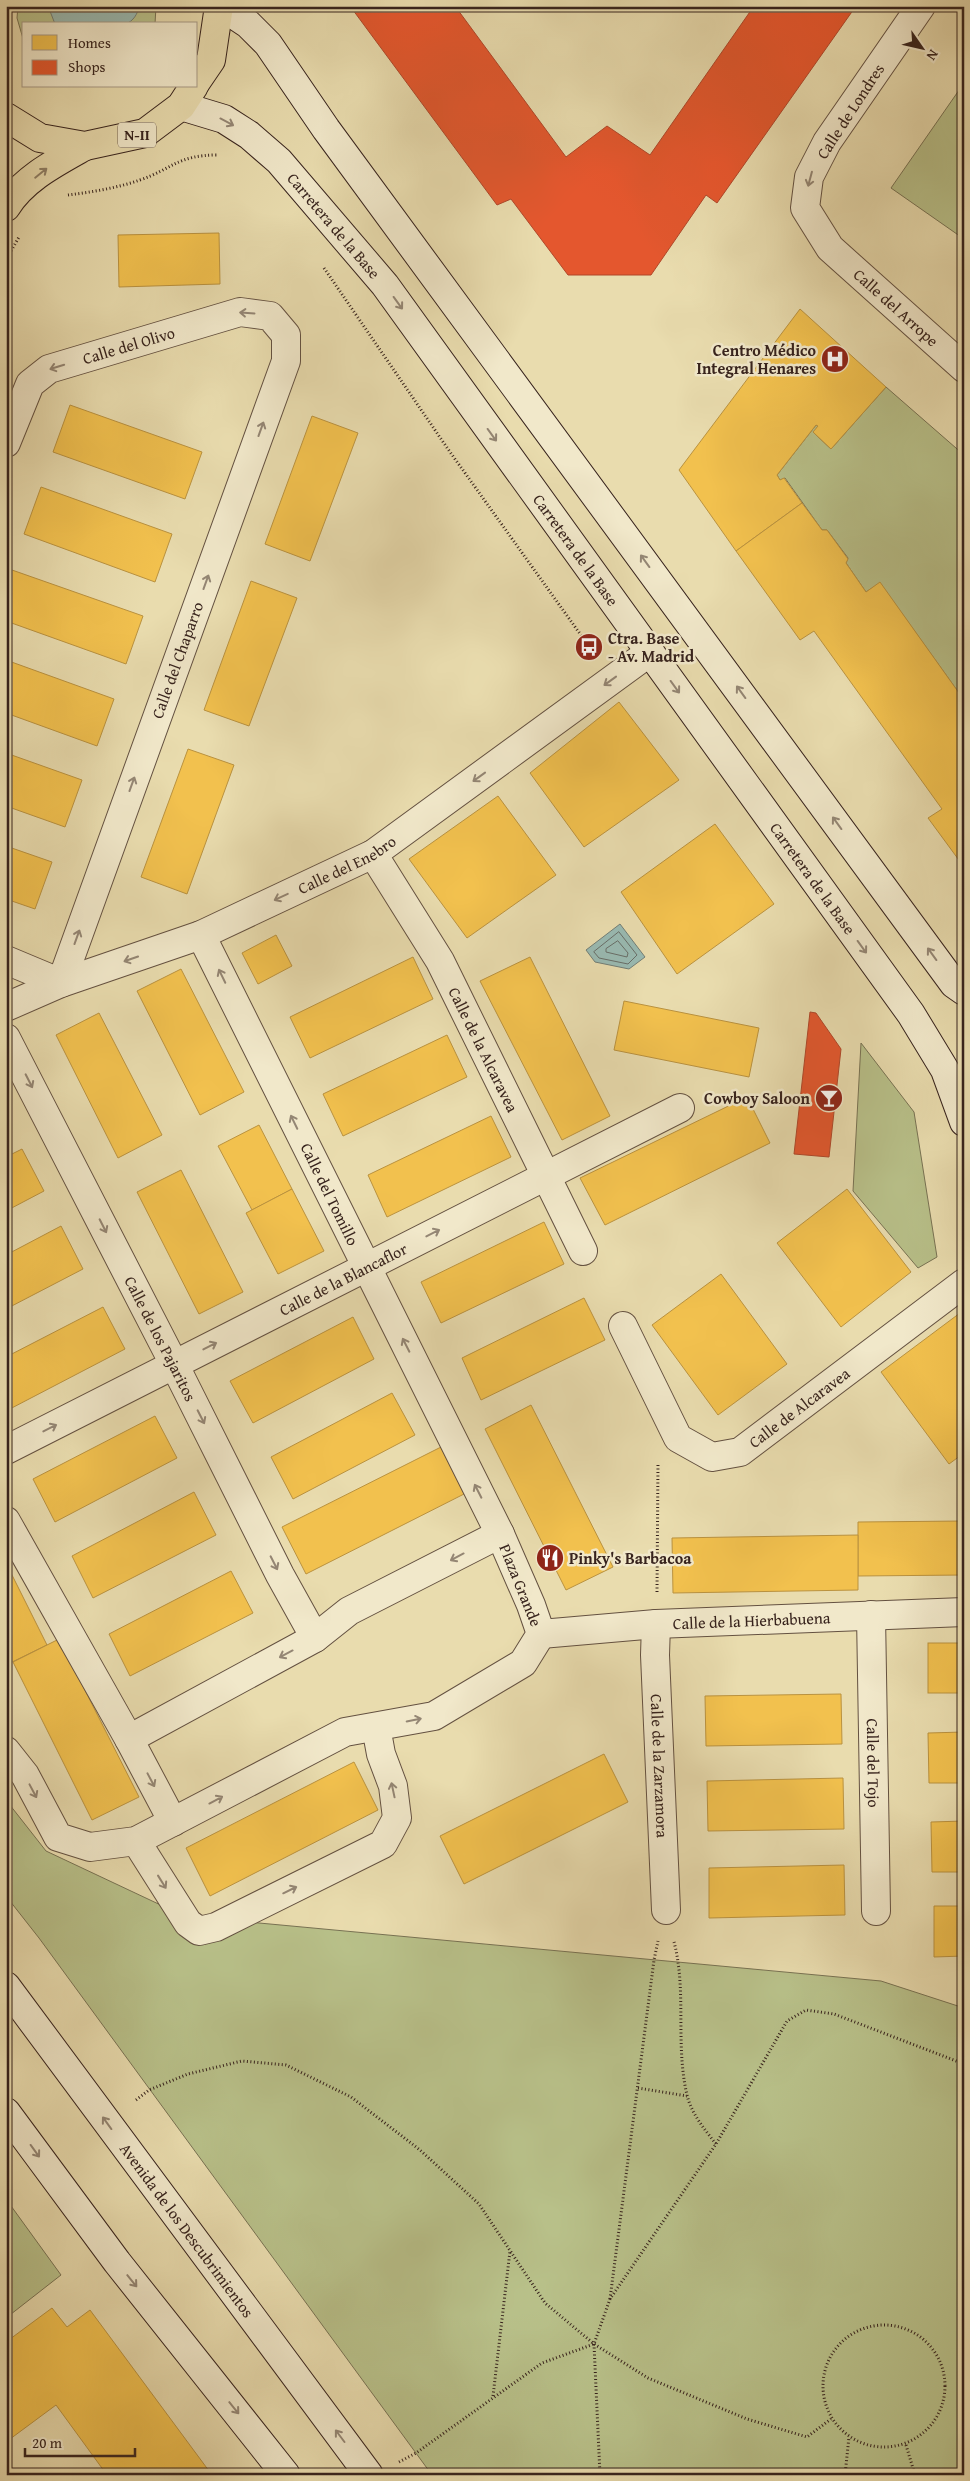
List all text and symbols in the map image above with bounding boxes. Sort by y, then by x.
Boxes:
legend [22,22,198,88]
north arrow [898,22,948,72]
text: Homes [68,32,111,53]
text: N [922,46,944,65]
text: Shops [68,56,105,77]
street label: Calle de Londres [810,59,890,163]
one-way arrow [220,117,235,127]
road number: N-II [118,122,156,148]
one-way arrow [34,167,47,178]
street label: Carretera de la Base [282,167,386,284]
one-way arrow [805,171,814,187]
street label: Calle del Arrope [848,263,944,352]
one-way arrow [392,296,403,309]
one-way arrow [239,309,255,318]
street label: Calle del Olivo [80,320,178,370]
place label: Centro Médico Integral Henares [696,338,816,380]
hospital icon: Centro Médico Integral Henares [820,344,850,374]
one-way arrow [50,362,66,372]
one-way arrow [257,422,266,438]
one-way arrow [487,428,497,442]
street label: Carretera de la Base [527,489,625,611]
one-way arrow [640,554,650,568]
one-way arrow [202,575,211,590]
street label: Calle del Chaparro [145,598,209,722]
place label: Ctra. Base - Av. Madrid [608,626,695,668]
bus stop icon: Ctra. Base - Av. Madrid [574,632,604,662]
one-way arrow [603,676,617,686]
one-way arrow [670,680,680,694]
one-way arrow [736,685,746,699]
one-way arrow [472,772,486,782]
one-way arrow [128,777,137,792]
street label: Carretera de la Base [764,817,862,939]
one-way arrow [831,817,842,830]
street label: Calle del Enebro [294,829,401,900]
one-way arrow [274,893,289,903]
one-way arrow [73,930,82,945]
one-way arrow [857,940,868,953]
one-way arrow [927,947,937,961]
one-way arrow [124,955,140,964]
one-way arrow [217,969,226,984]
street label: Calle de la Alcaravea [443,983,525,1117]
one-way arrow [24,1074,34,1089]
bar icon: Cowboy Saloon [814,1083,844,1113]
place label: Cowboy Saloon [704,1086,811,1110]
one-way arrow [289,1115,298,1130]
street label: Calle del Tomillo [295,1139,365,1249]
one-way arrow [99,1218,108,1233]
one-way arrow [425,1228,440,1237]
street label: Calle de la Blancaflor [275,1236,412,1321]
street label: Calle de los Pajaritos [119,1272,203,1405]
one-way arrow [401,1338,411,1353]
one-way arrow [202,1341,217,1350]
street label: Calle de Alcaravea [743,1361,855,1454]
one-way arrow [197,1409,206,1424]
one-way arrow [42,1423,57,1433]
one-way arrow [473,1484,483,1499]
street label: Plaza Grande [494,1540,548,1630]
restaurant icon: Pinky's Barbacoa [535,1543,565,1573]
place label: Pinky's Barbacoa [569,1546,692,1570]
one-way arrow [450,1553,465,1562]
one-way arrow [269,1555,279,1570]
street label: Calle de la Hierbabuena [672,1605,831,1635]
one-way arrow [279,1650,294,1659]
street label: Calle de la Zarzamora [645,1693,675,1839]
one-way arrow [405,1714,421,1724]
street label: Calle del Tojo [861,1718,886,1808]
one-way arrow [146,1773,156,1788]
one-way arrow [388,1782,397,1798]
one-way arrow [29,1783,38,1798]
one-way arrow [208,1794,223,1804]
one-way arrow [157,1874,167,1888]
one-way arrow [282,1885,297,1895]
one-way arrow [102,2117,113,2130]
street label: Avenida de los Descubrimientos [114,2138,260,2322]
one-way arrow [30,2144,40,2158]
one-way arrow [127,2275,138,2288]
one-way arrow [228,2402,239,2415]
scale bar [25,2426,135,2458]
one-way arrow [335,2429,345,2443]
text: 20 m [32,2432,63,2453]

